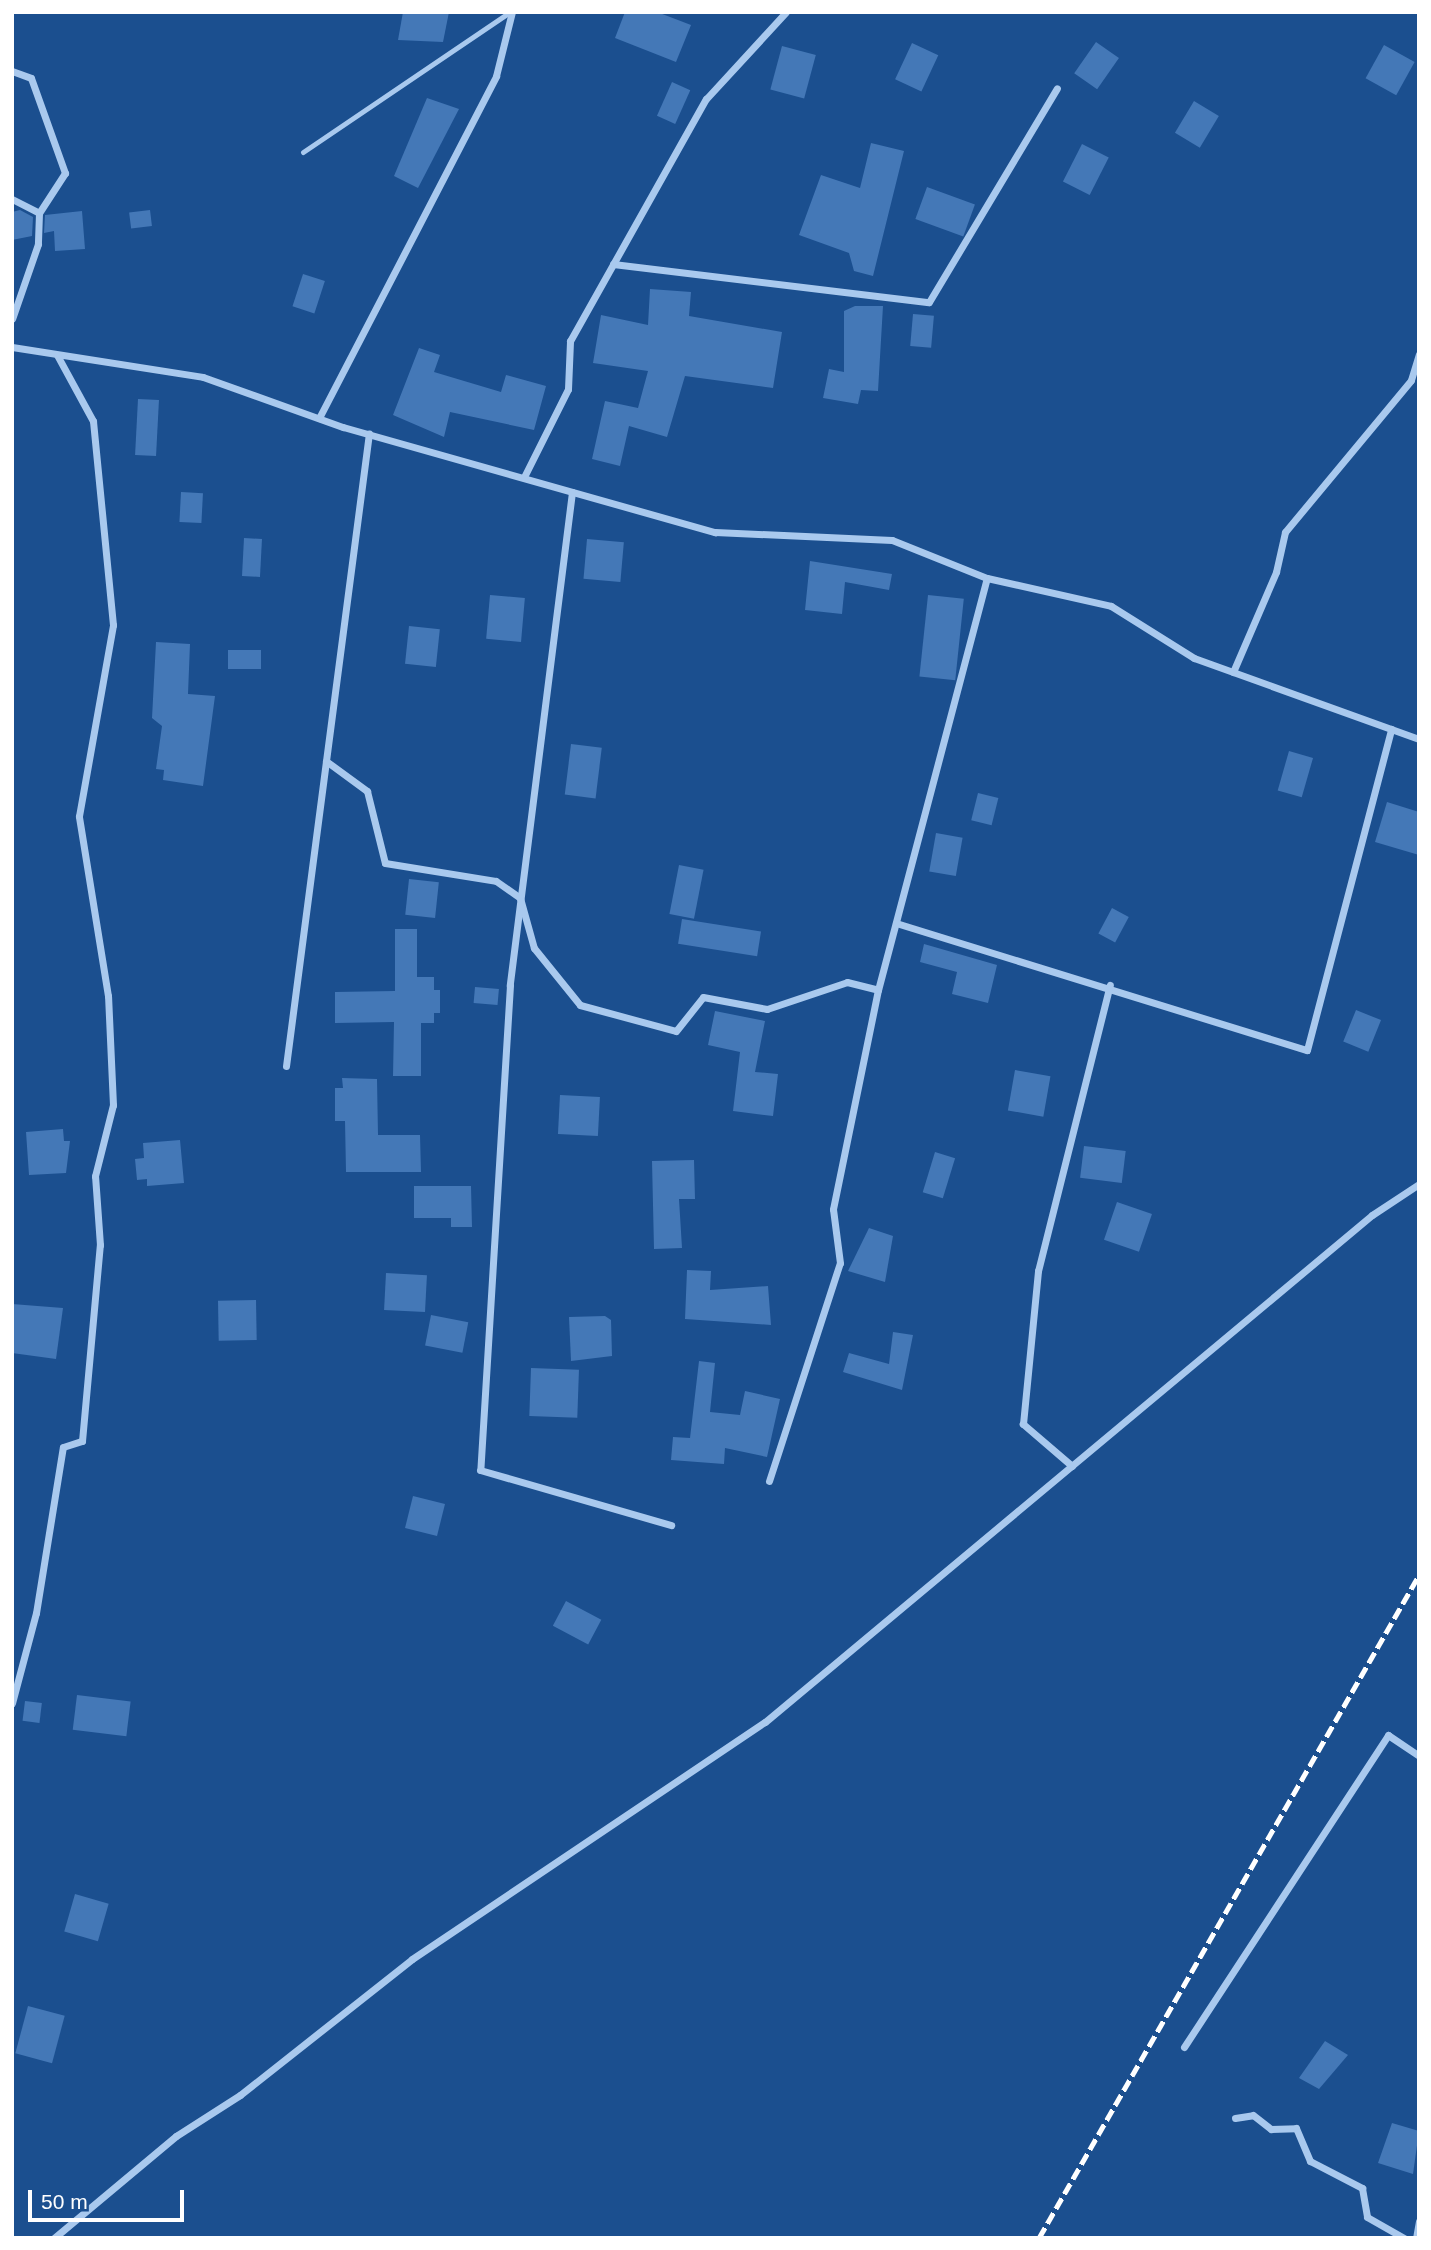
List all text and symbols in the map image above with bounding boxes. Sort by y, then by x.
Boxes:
scale bar [32,2176,187,2220]
text: 50 m [41,2190,88,2213]

